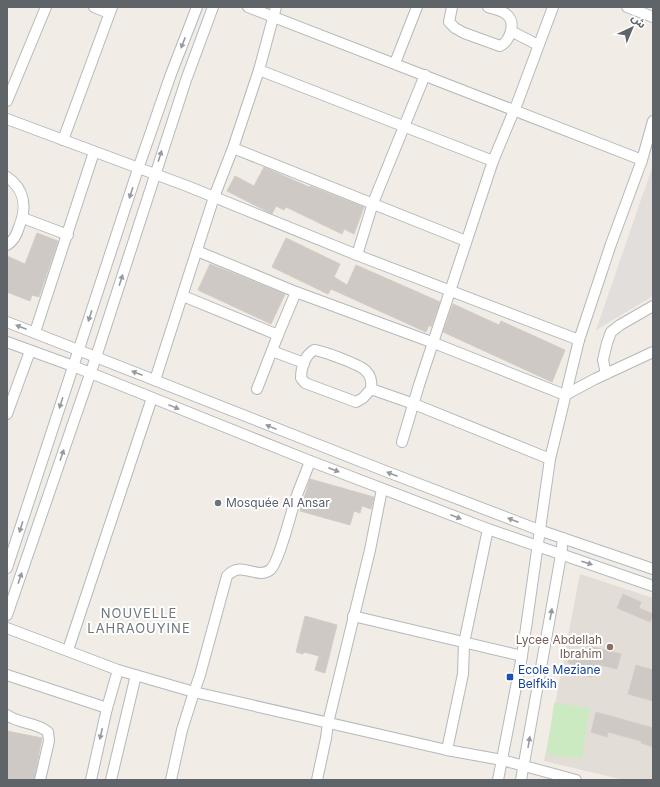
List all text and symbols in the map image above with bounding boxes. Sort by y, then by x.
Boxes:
north arrow [612,8,652,48]
text: ش [629,11,649,31]
one-way arrow [179,38,185,50]
one-way arrow [158,150,164,162]
one-way arrow [127,187,133,199]
one-way arrow [118,273,124,285]
one-way arrow [87,311,93,323]
one-way arrow [15,323,27,329]
one-way arrow [131,369,143,375]
one-way arrow [58,398,64,410]
one-way arrow [169,404,180,410]
one-way arrow [265,424,276,430]
one-way arrow [59,448,65,460]
one-way arrow [329,468,341,474]
one-way arrow [385,471,397,477]
place label: Mosquée Al Ansar [226,495,330,510]
marker: Mosquée Al Ansar [213,498,223,508]
one-way arrow [450,514,462,520]
one-way arrow [507,517,519,523]
one-way arrow [17,521,23,533]
one-way arrow [582,561,594,567]
one-way arrow [17,571,23,583]
district label: NOUVELLE LAHRAOUYINE [87,605,191,636]
one-way arrow [548,608,554,620]
place label: Lycee Abdellah Ibrahim [516,632,602,661]
marker: Lycee Abdellah Ibrahim [605,642,615,652]
place label: Ecole Meziane Belfkih [518,662,601,691]
marker: Ecole Meziane Belfkih [505,672,515,682]
one-way arrow [98,728,104,741]
one-way arrow [526,736,532,748]

